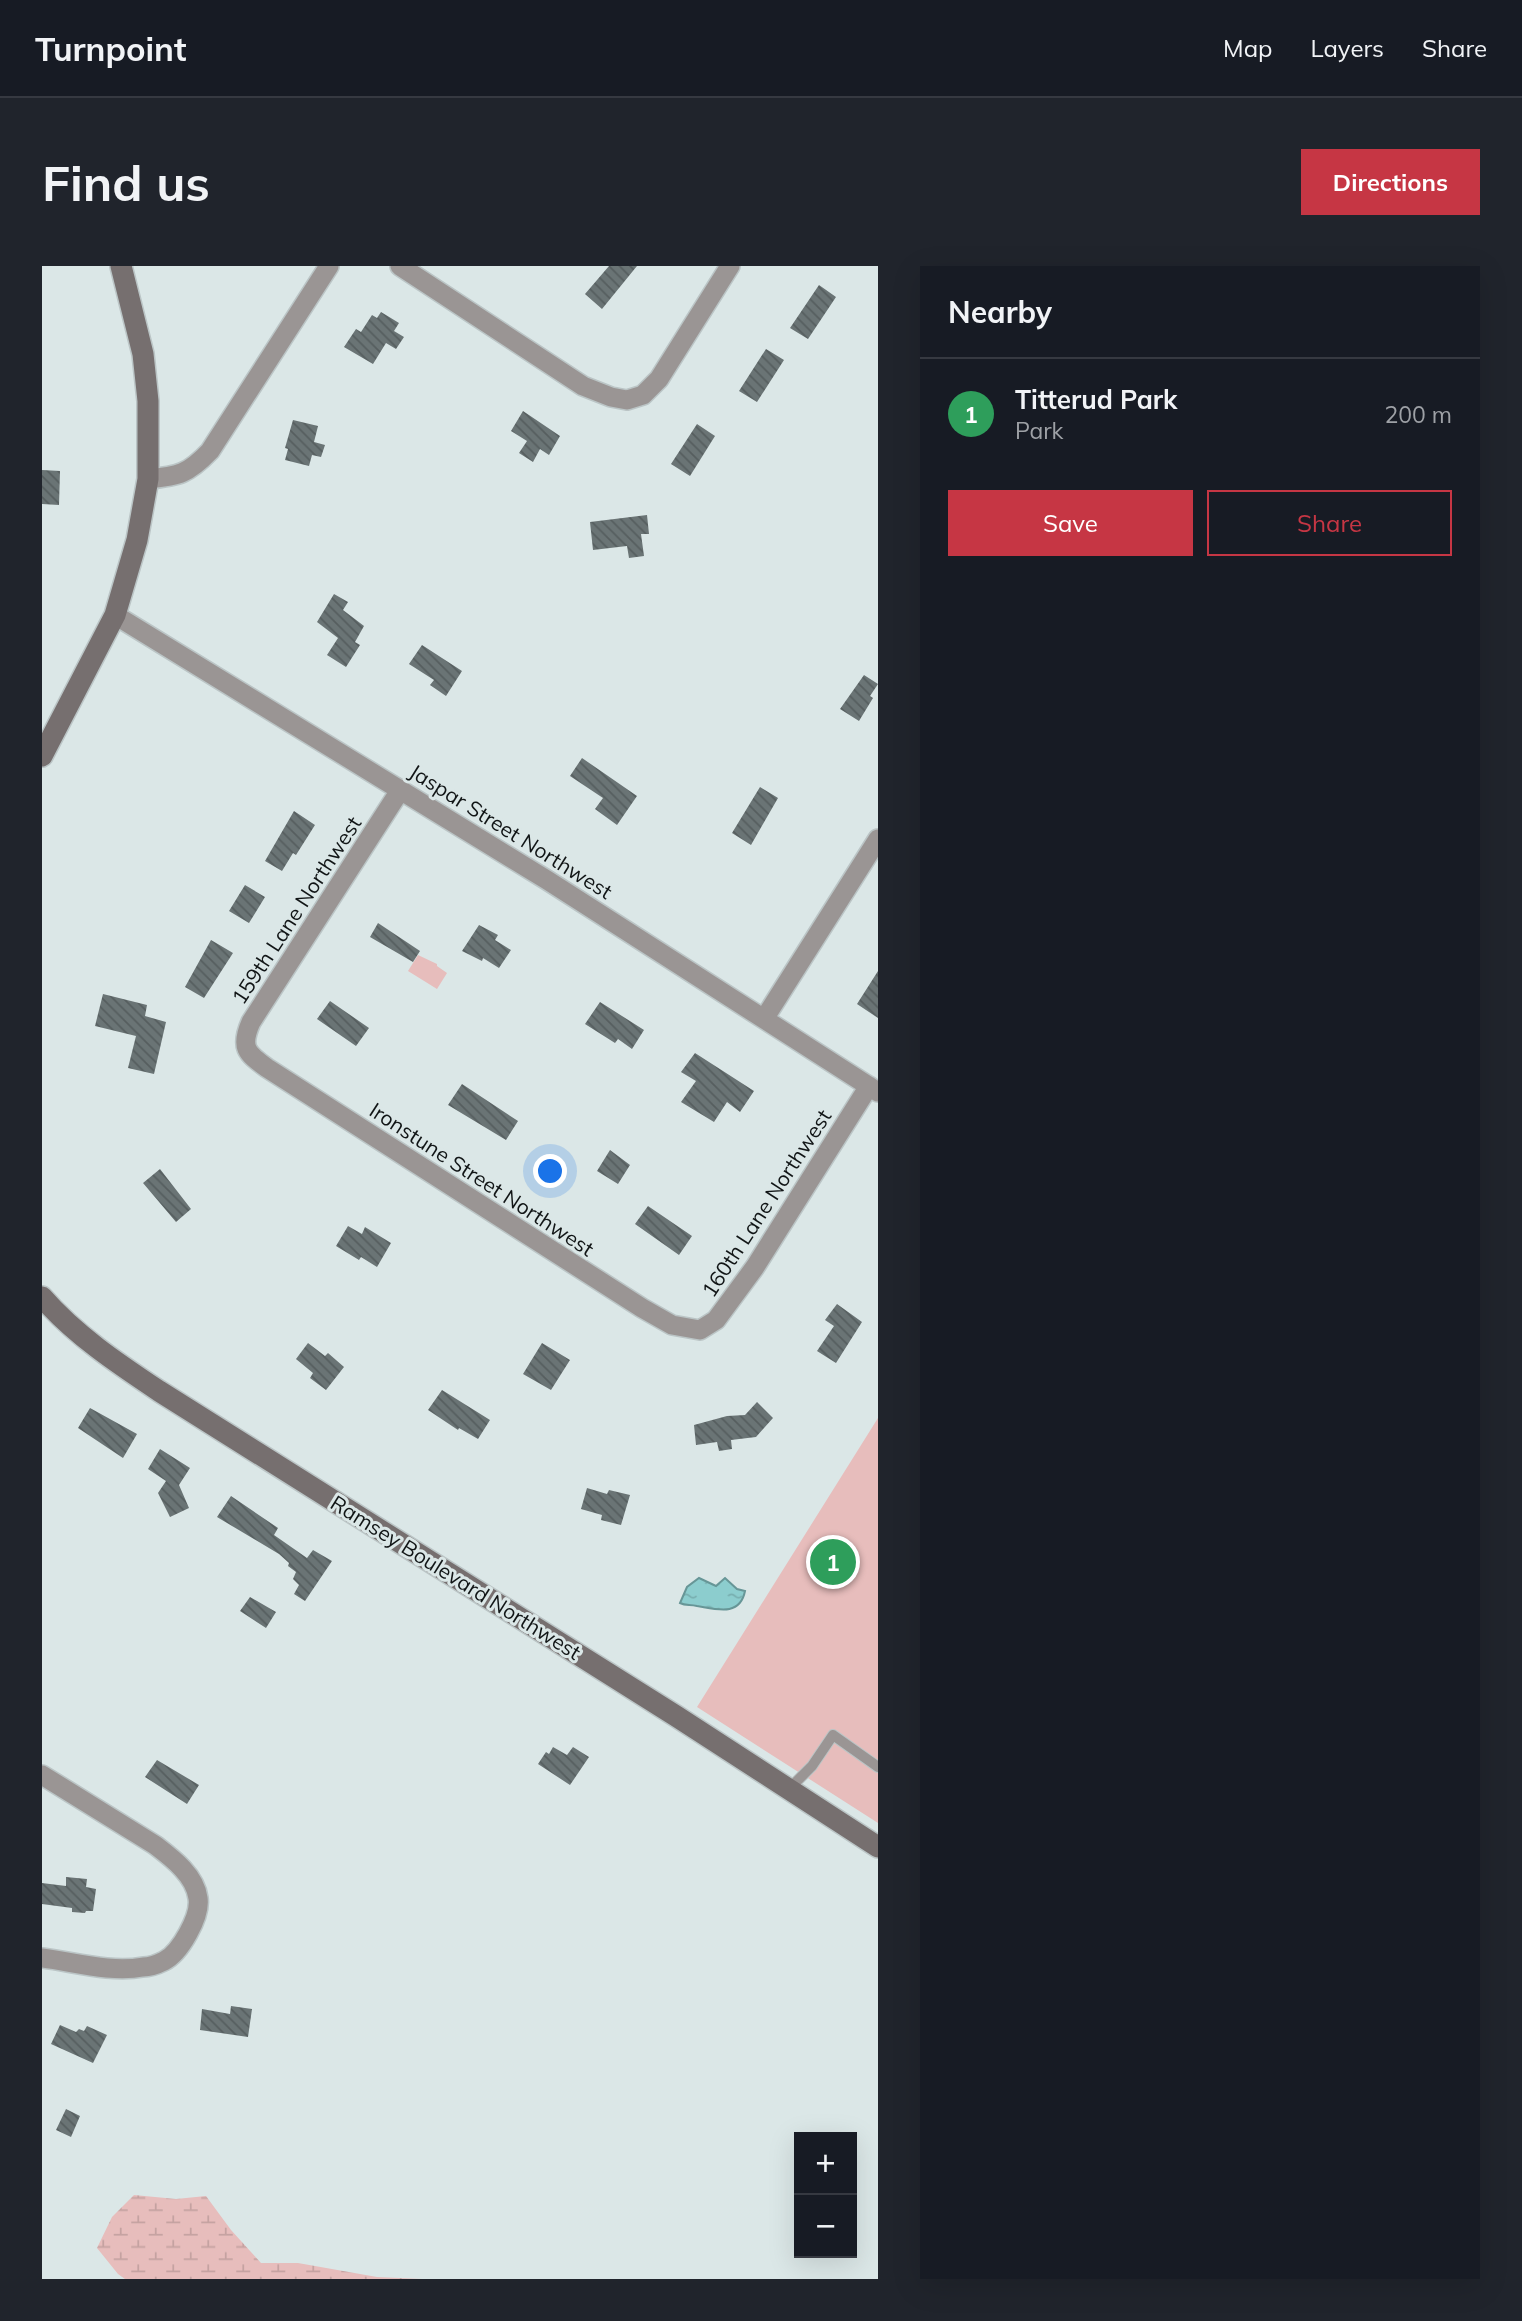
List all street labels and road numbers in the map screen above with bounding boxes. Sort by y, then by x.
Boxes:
street label: Jaspar Street Northwest [405,758,617,904]
street label: 159th Lane Northwest [226,811,366,1009]
street label: Ironstune Street Northwest [365,1097,599,1261]
street label: 160th Lane Northwest [696,1104,836,1302]
street label: Ramsey Boulevard Northwest [326,1489,586,1665]

